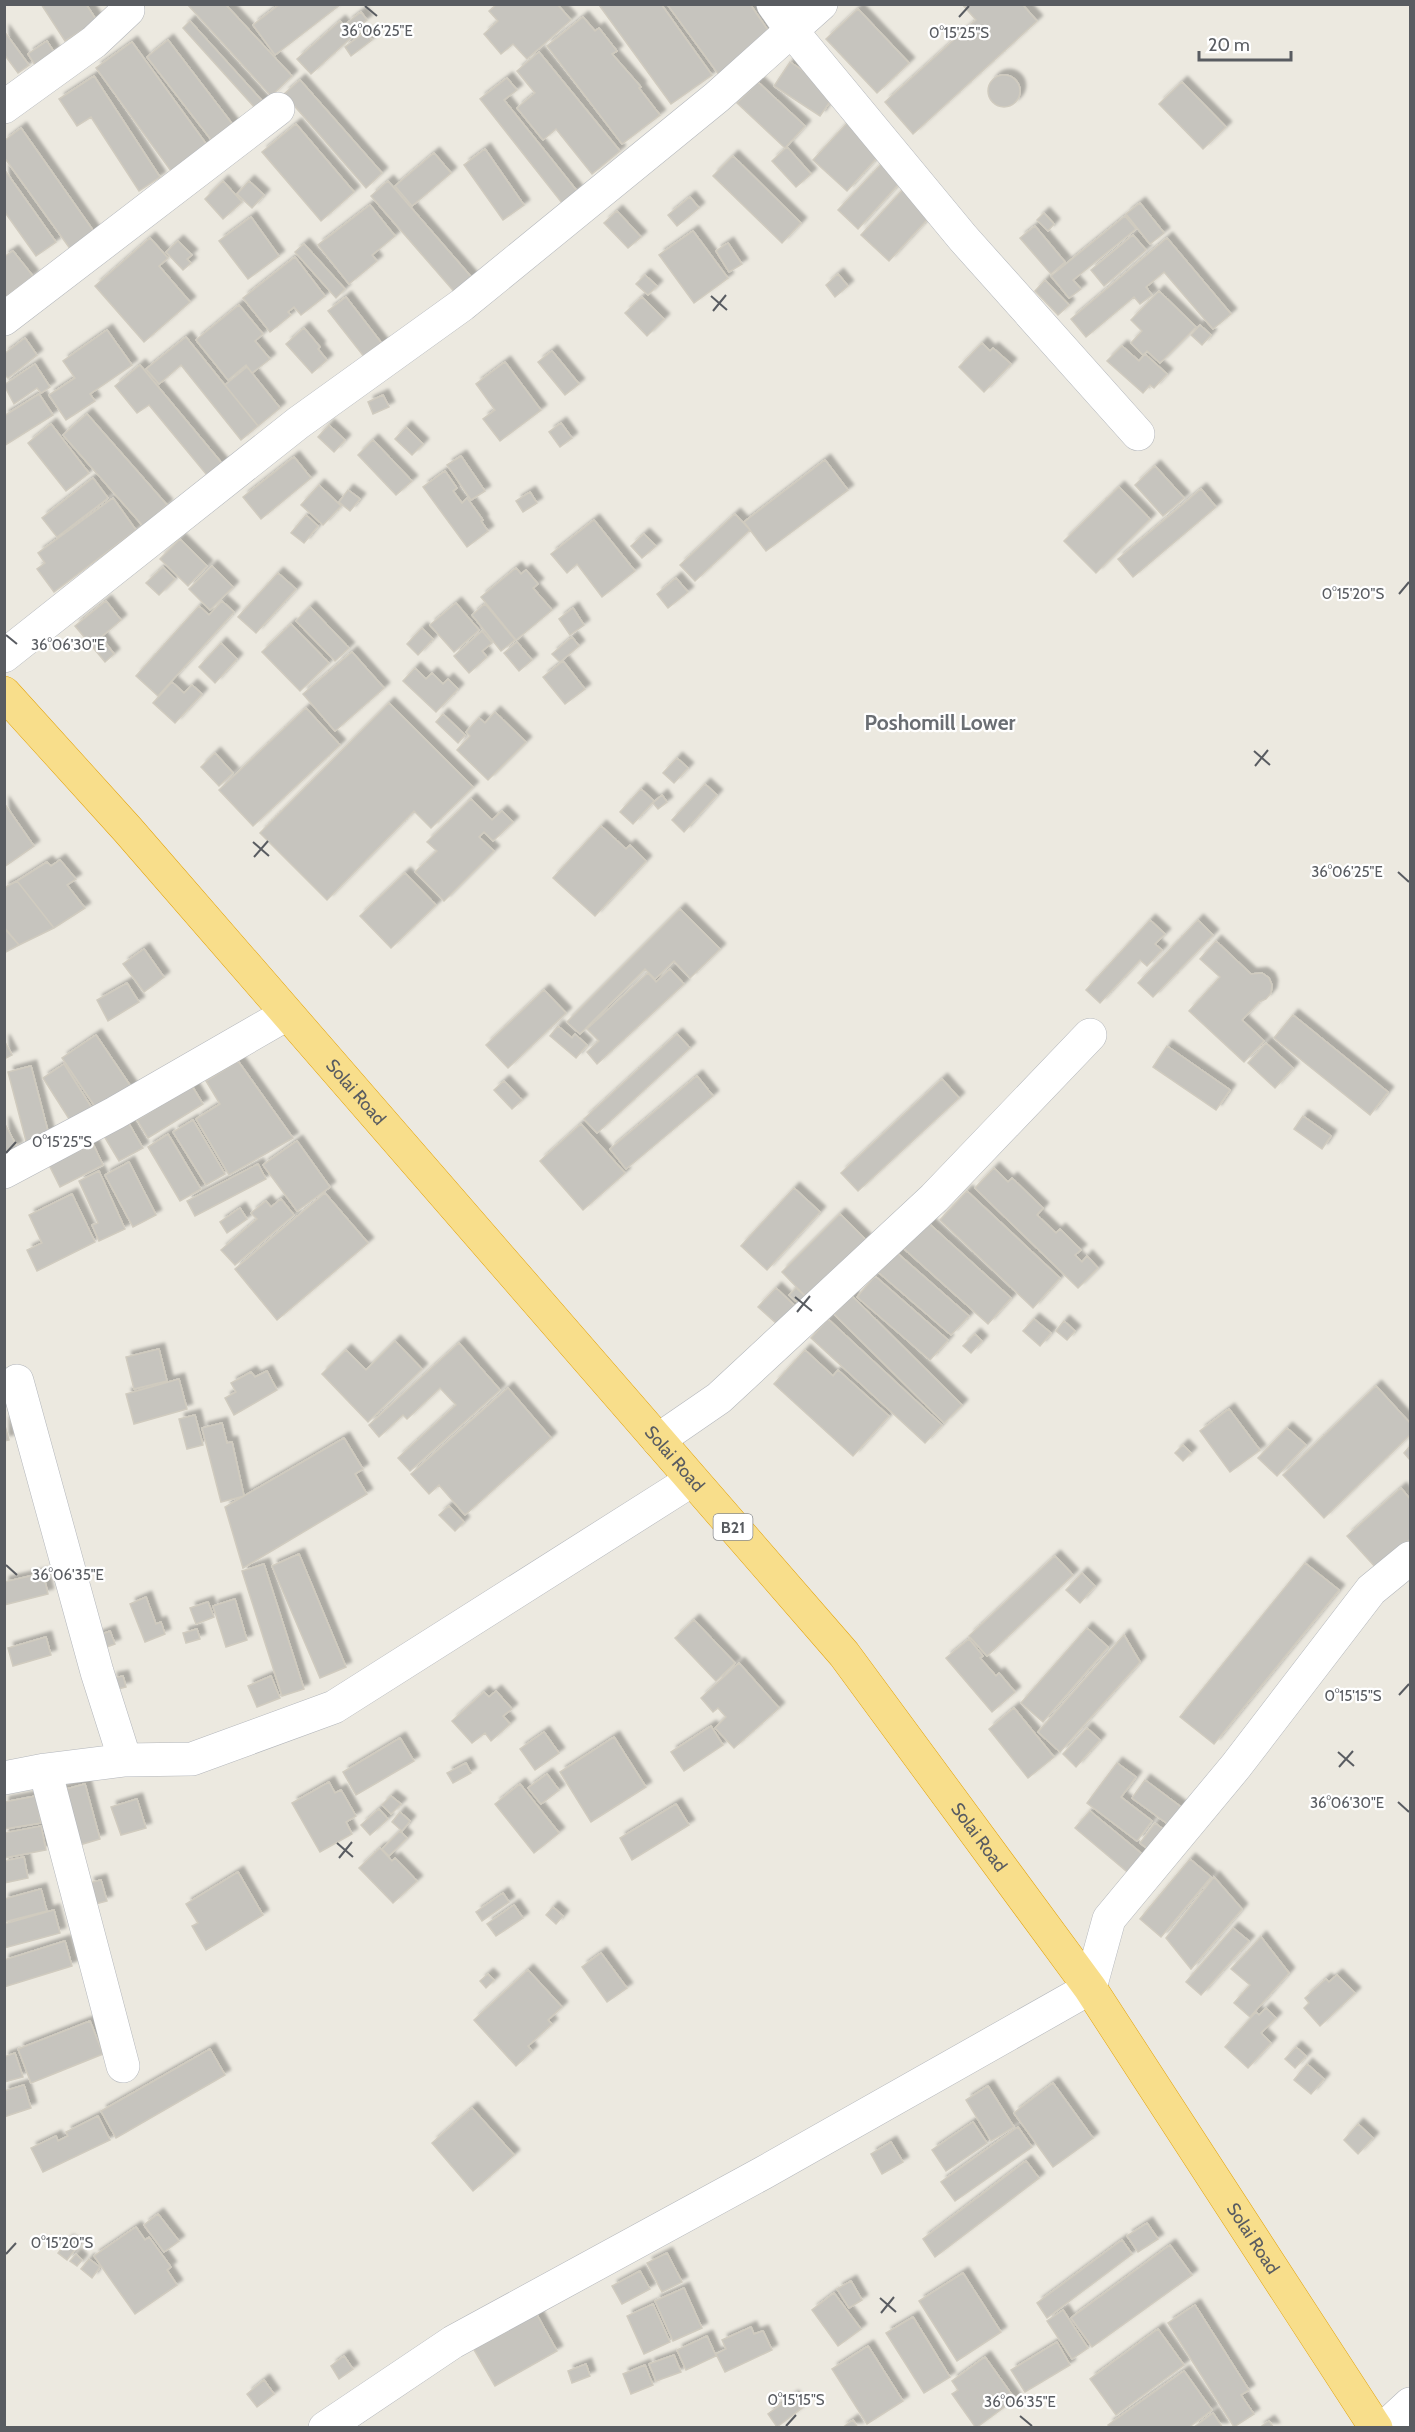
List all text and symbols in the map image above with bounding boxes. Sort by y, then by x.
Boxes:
text: 36°06'25"E [341,22,413,40]
text: 0°15'25"S [929,24,989,42]
scale bar [1199,24,1290,62]
text: 20 m [1208,34,1250,56]
text: 0°15'20"S [1322,585,1384,603]
text: 36°06'30"E [31,636,105,654]
district label: Poshomill Lower [865,710,1015,735]
text: 36°06'25"E [1311,863,1383,881]
street label: Solai Road [321,1055,390,1130]
text: 0°15'25"S [32,1133,92,1151]
street label: Solai Road [640,1421,709,1496]
road number: B21 [714,1514,752,1540]
text: 36°06'35"E [32,1566,104,1584]
text: 0°15'15"S [1324,1687,1382,1705]
text: 36°06'30"E [1310,1794,1384,1812]
street label: Solai Road [946,1798,1012,1876]
street label: Solai Road [1222,2199,1284,2278]
text: 0°15'20"S [31,2234,93,2252]
text: 0°15'15"S [767,2391,825,2409]
text: 36°06'35"E [984,2393,1056,2411]

